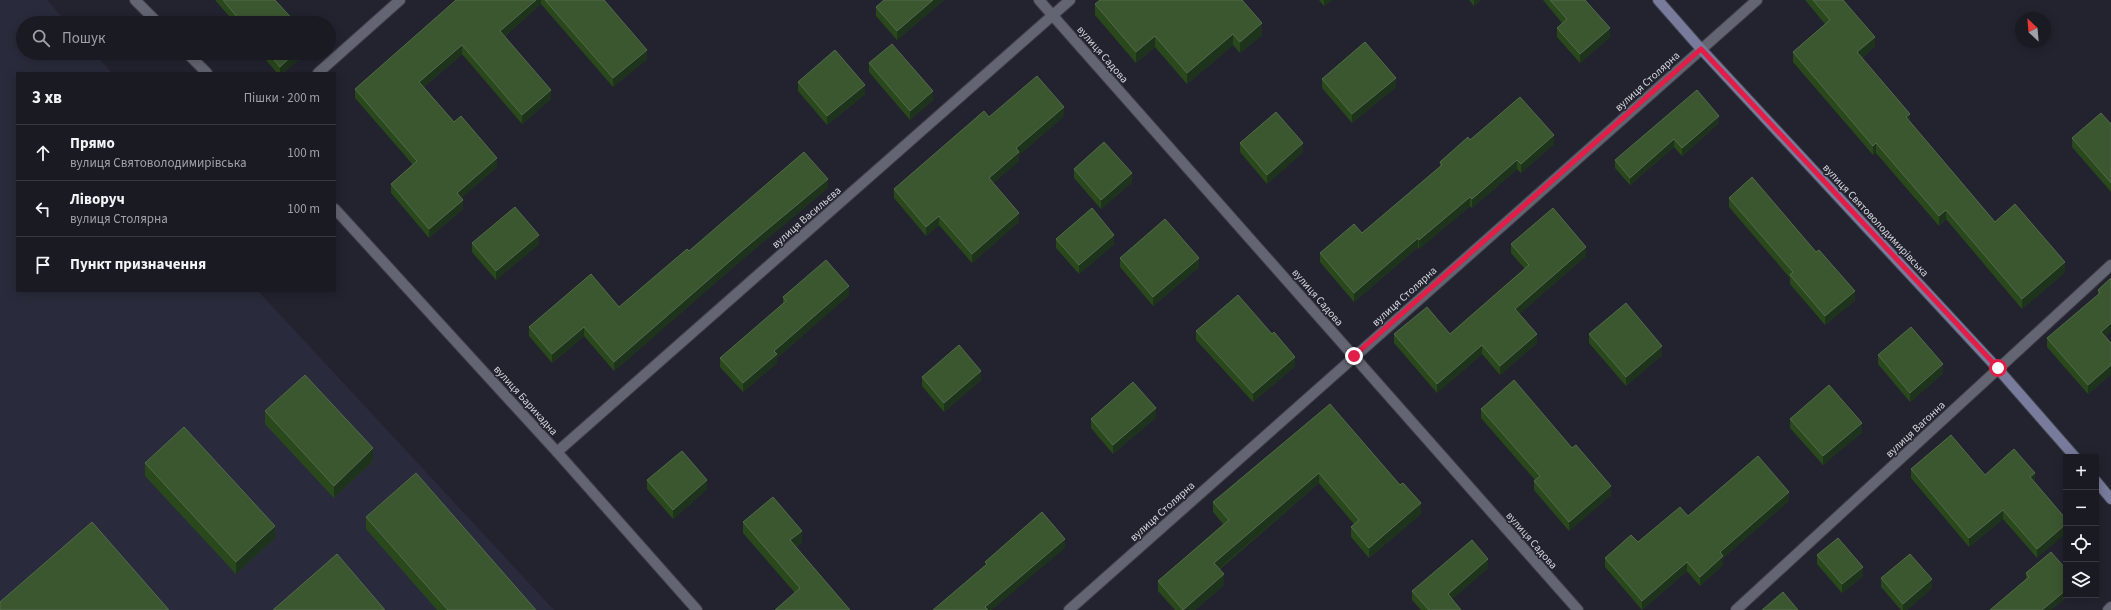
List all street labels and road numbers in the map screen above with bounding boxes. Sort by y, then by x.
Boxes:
street label: вулиця Садова [1074,22,1132,86]
street label: вулиця Столярна [1612,48,1683,115]
street label: вулиця Святоволодимирівська [1819,161,1932,280]
street label: вулиця Васильєва [768,183,844,252]
street label: вулиця Столярна [1369,263,1440,330]
street label: вулиця Садова [1289,265,1347,329]
street label: вулиця Барикадна [490,362,561,439]
street label: вулиця Вагонна [1882,398,1948,461]
street label: вулиця Столярна [1127,478,1198,545]
street label: вулиця Садова [1503,508,1561,572]

